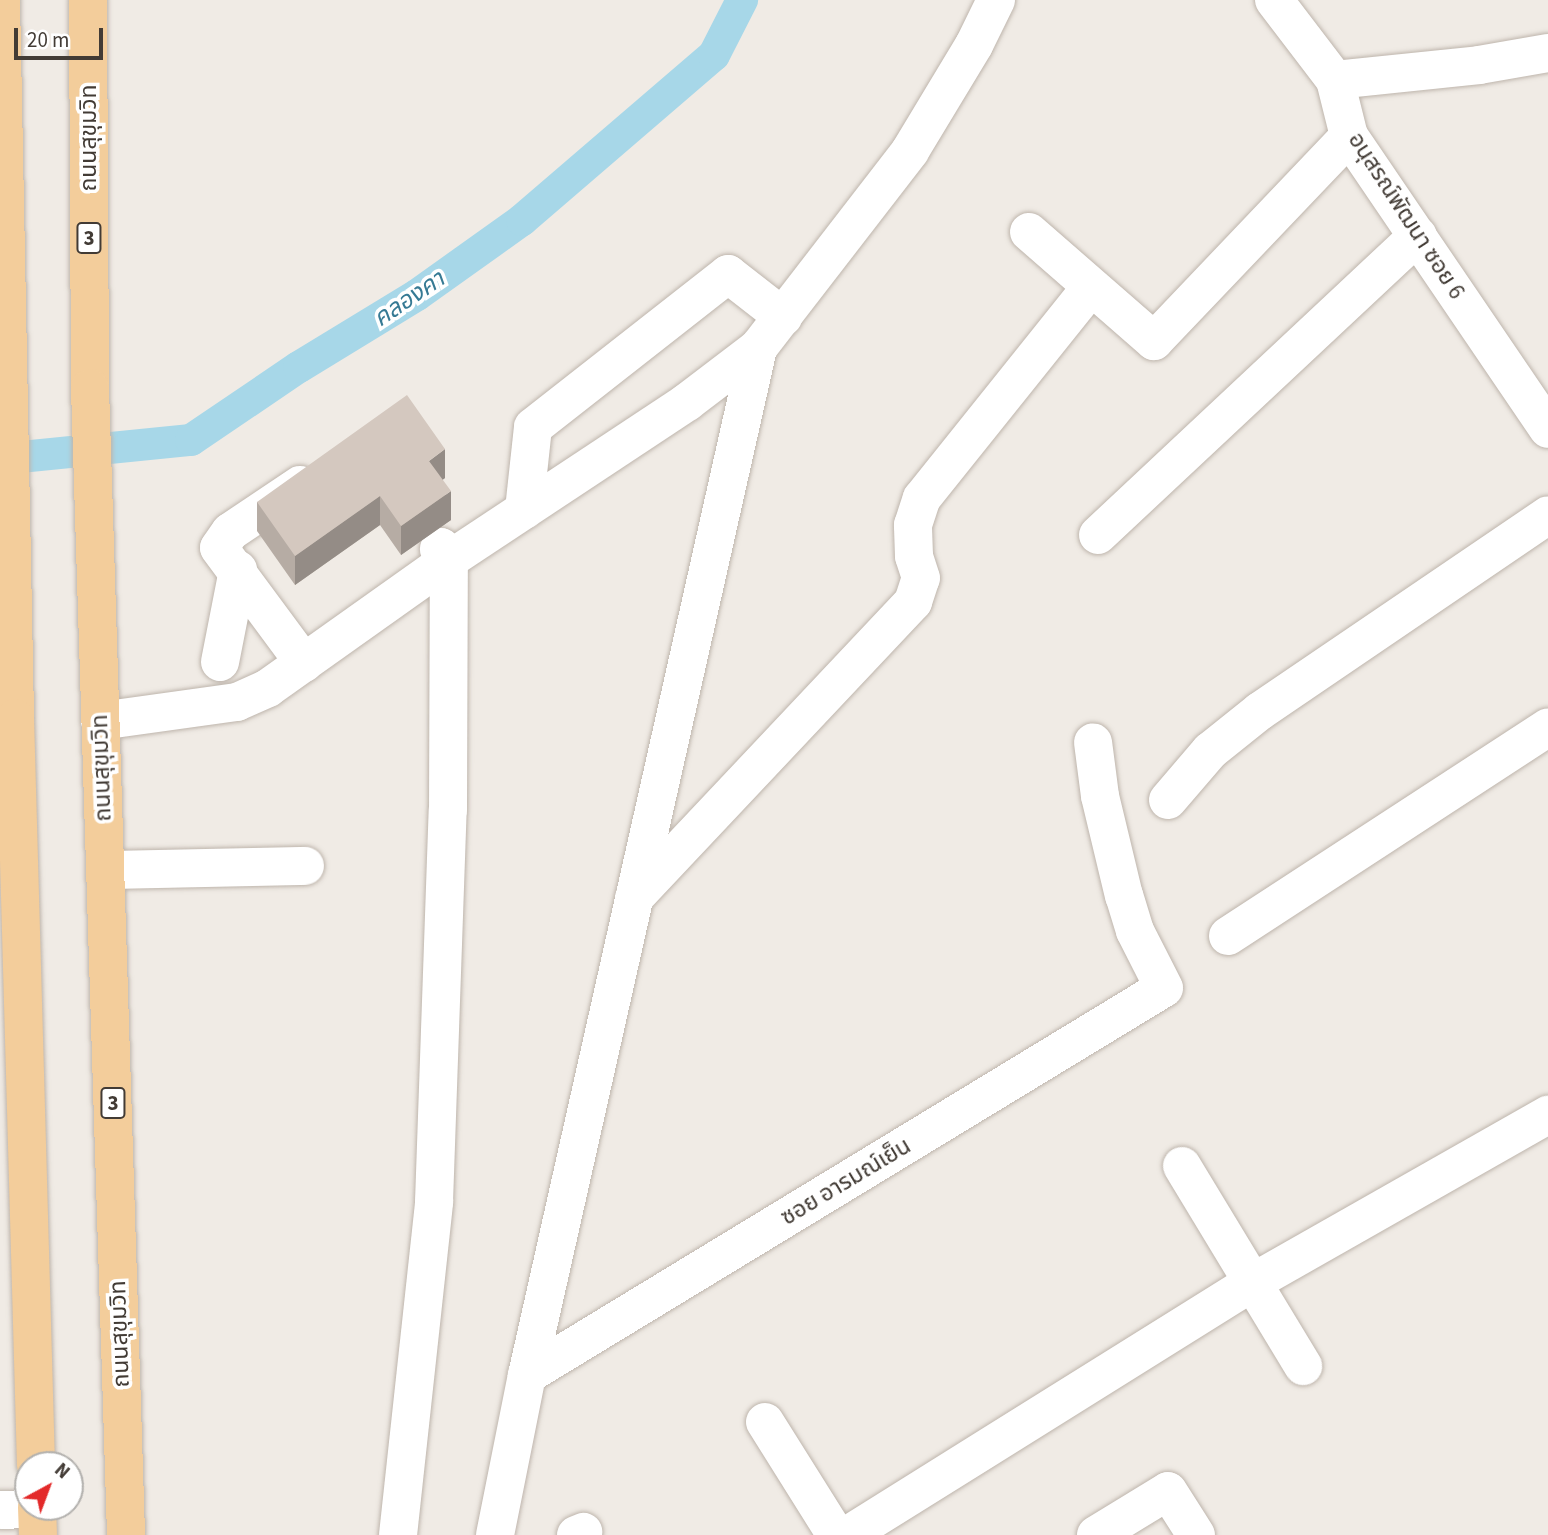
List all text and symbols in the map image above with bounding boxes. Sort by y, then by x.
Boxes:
scale bar [18,14,107,58]
text: 20 m [27,25,69,55]
street label: ถนนสุขุมวิท [75,84,103,192]
street label: อนุสรณ์พัฒนา ซอย 6 [1342,128,1470,304]
road number: 3 [75,220,103,256]
water label: คลองคา [368,265,450,333]
street label: ถนนสุขุมวิท [86,714,118,822]
road number: 3 [99,1086,127,1120]
street label: ซอย อารมณ์เย็น [776,1132,916,1232]
street label: ถนนสุขุมวิท [104,1280,136,1388]
north arrow [14,1451,84,1521]
text: N [48,1457,75,1486]

